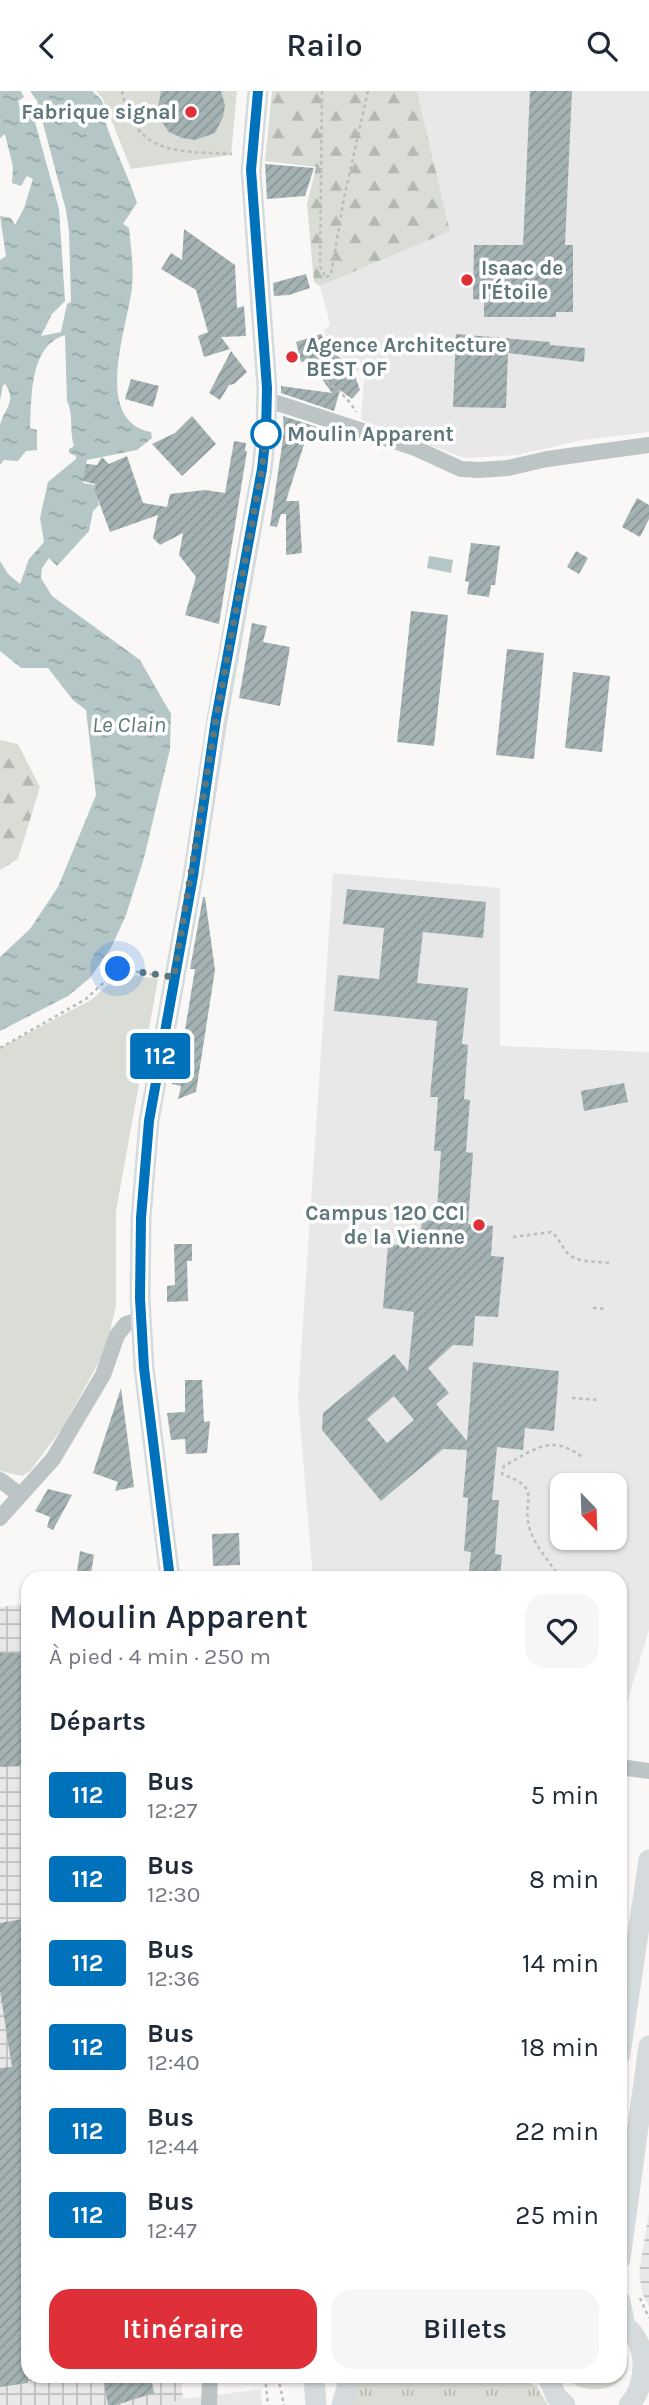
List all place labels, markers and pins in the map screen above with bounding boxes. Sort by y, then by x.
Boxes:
place label: Fabrique signal [21,100,177,125]
marker: Fabrique signal [183,104,199,120]
place label: Isaac de l'Étoile [481,256,564,304]
marker: Isaac de l'Étoile [459,272,475,288]
place label: Agence Architecture BEST OF [306,333,507,381]
marker: Agence Architecture BEST OF [284,349,300,365]
marker: Moulin Apparent [251,419,281,449]
place label: Moulin Apparent [287,422,454,446]
place label: Campus 120 CCI de la Vienne [305,1201,465,1249]
marker: Campus 120 CCI de la Vienne [471,1217,487,1233]

